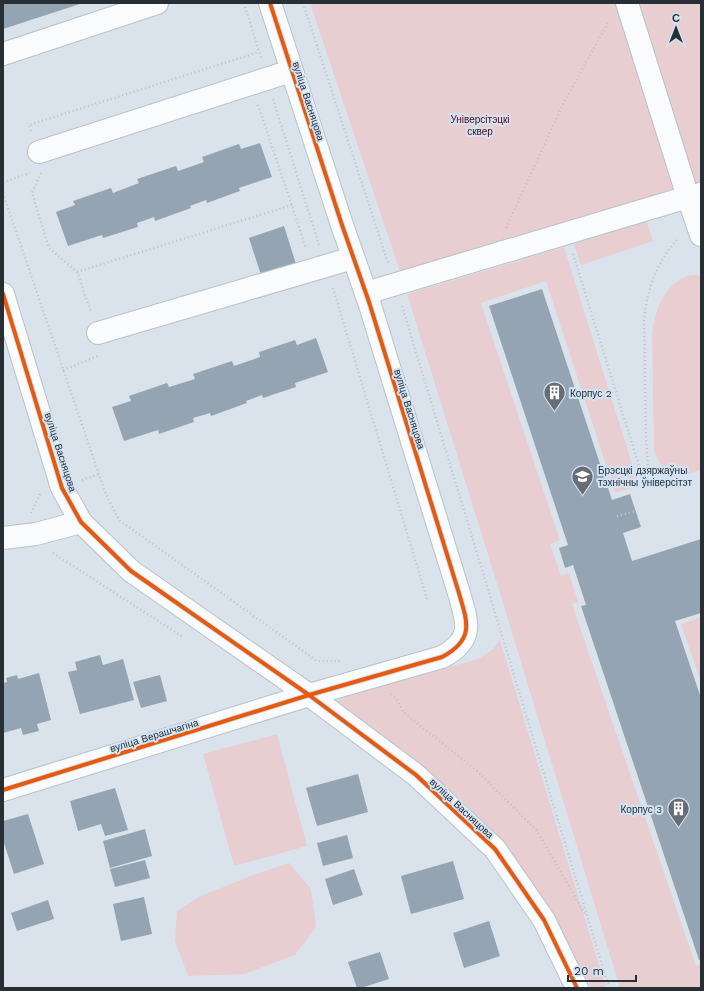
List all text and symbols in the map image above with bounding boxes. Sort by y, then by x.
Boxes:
north arrow [656,8,696,48]
text: С [672,12,680,25]
street label: вуліца Васняцова [291,60,327,143]
park label: Універсітэцкі сквер [450,114,510,137]
street label: вуліца Васняцова [392,368,427,451]
building icon: Корпус 2 [541,380,567,413]
place label: Корпус 2 [570,388,612,399]
street label: вуліца Васняцова [43,411,79,494]
school or university icon: Брэсцкі дзяржаўны тэхнічны ўніверсітэт [569,463,595,496]
place label: Брэсцкі дзяржаўны тэхнічны ўніверсітэт [598,465,692,488]
street label: вуліца Верашчагіна [109,717,200,754]
street label: вуліца Васняцова [428,776,496,841]
building icon: Корпус 3 [665,796,691,829]
place label: Корпус 3 [621,804,662,815]
scale bar [568,957,636,983]
text: 20 m [574,964,604,978]

